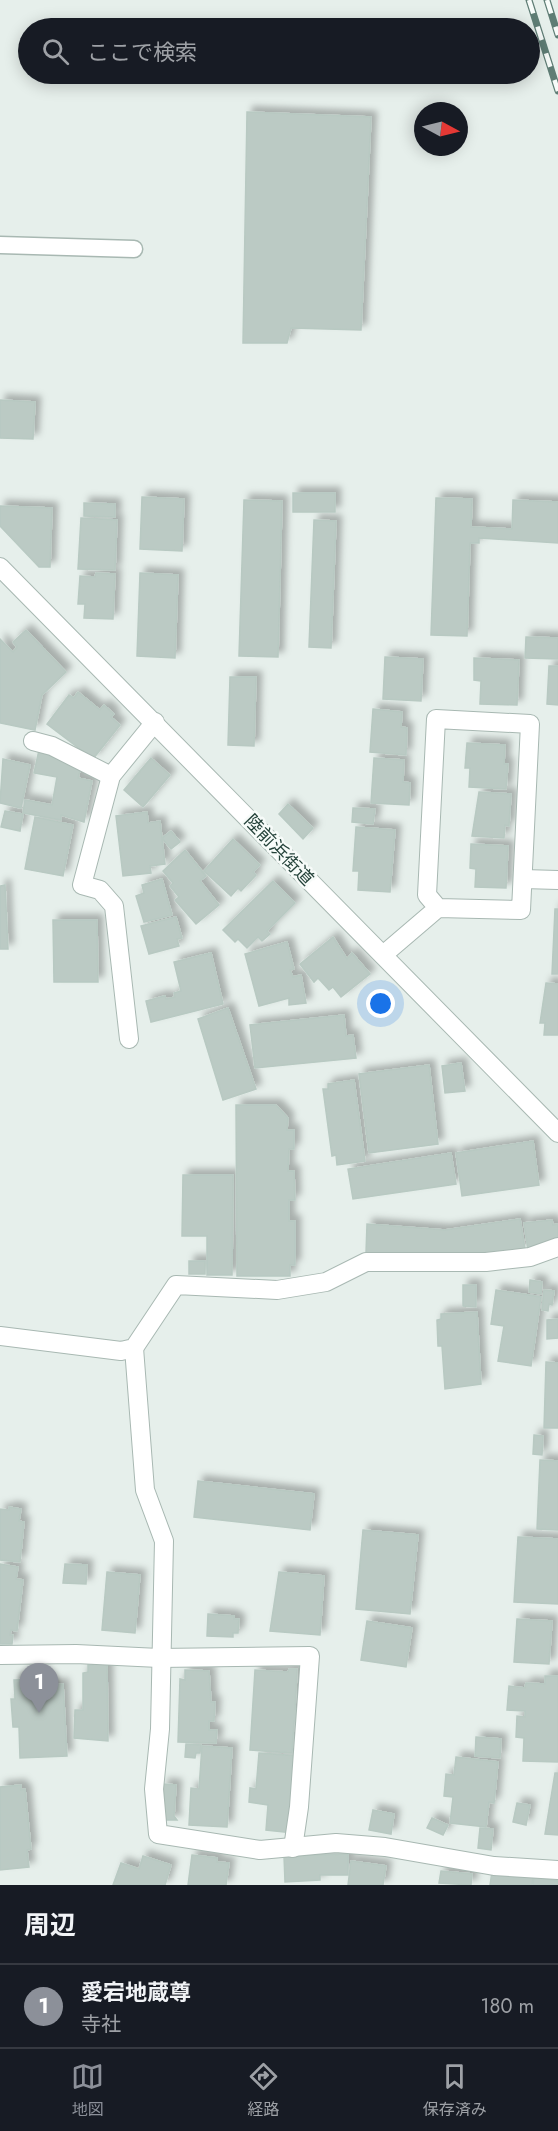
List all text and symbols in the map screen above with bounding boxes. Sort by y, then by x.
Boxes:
search box [18,18,540,84]
icon: search [39,35,72,68]
text: ここで検索 [87,36,197,68]
north arrow [414,102,468,156]
street label: 陸前浜街道 [238,809,320,891]
your location [366,989,395,1018]
pin: 1 [20,1664,58,1713]
text: 周辺 [24,1906,76,1944]
text: 愛宕地蔵尊 [81,1976,191,2008]
text: 1 [38,1992,49,2021]
text: 180 m [480,1992,534,2021]
text: 寺社 [81,2010,121,2039]
tab: 地図 [71,2060,104,2121]
tab: 経路 [247,2060,280,2121]
tab: 保存済み [423,2060,487,2121]

